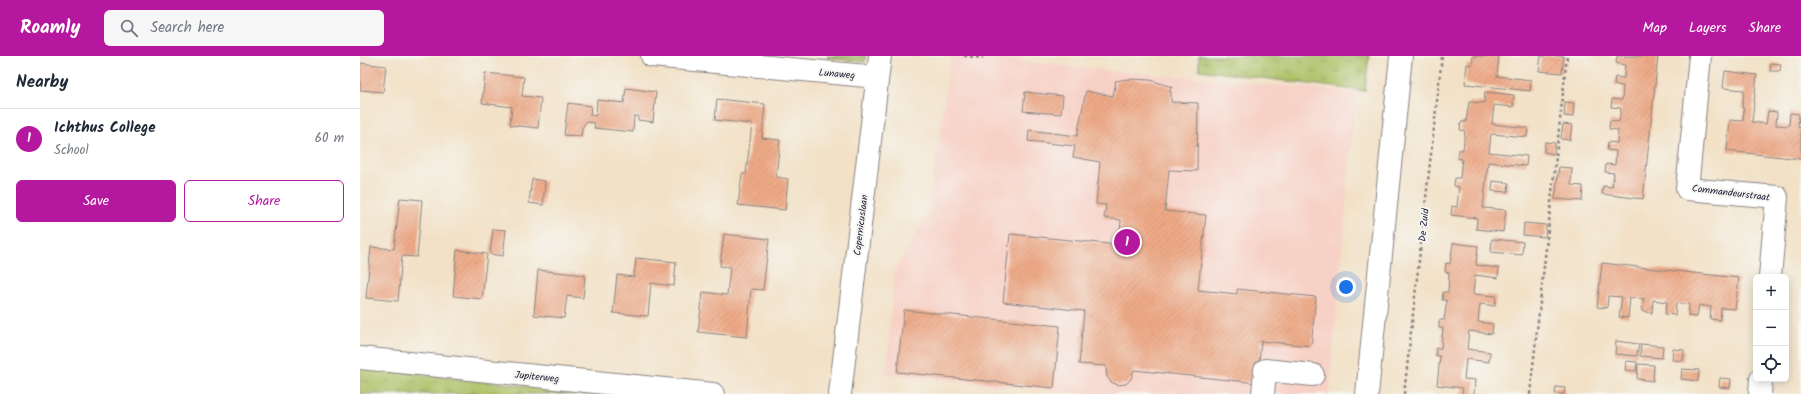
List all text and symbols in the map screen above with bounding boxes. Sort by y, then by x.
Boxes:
search box [104,10,384,46]
text: Roamly [20,13,80,43]
text: Search here [150,16,224,40]
icon: search [118,17,140,39]
text: Map [1643,17,1667,39]
text: Layers [1689,17,1727,39]
text: Share [1749,17,1781,39]
street label: Lunaweg [818,64,856,84]
text: Nearby [16,69,68,96]
text: Ichthus College [54,116,156,140]
text: 1 [27,128,31,149]
text: 60 m [315,128,344,149]
text: School [54,140,89,161]
button: Save [16,180,176,222]
button: Share [184,180,344,222]
street label: Commandeurstraat [1691,180,1771,206]
street label: Copernicuslaan [849,194,873,257]
street label: De Zuid [1414,207,1434,243]
pin: 1 [1114,227,1140,257]
map controls [1753,274,1789,382]
button: + [1753,274,1789,310]
your location [1336,277,1356,297]
button: − [1753,310,1789,346]
button: locate [1753,346,1789,382]
street label: Jupiterweg [514,367,560,387]

